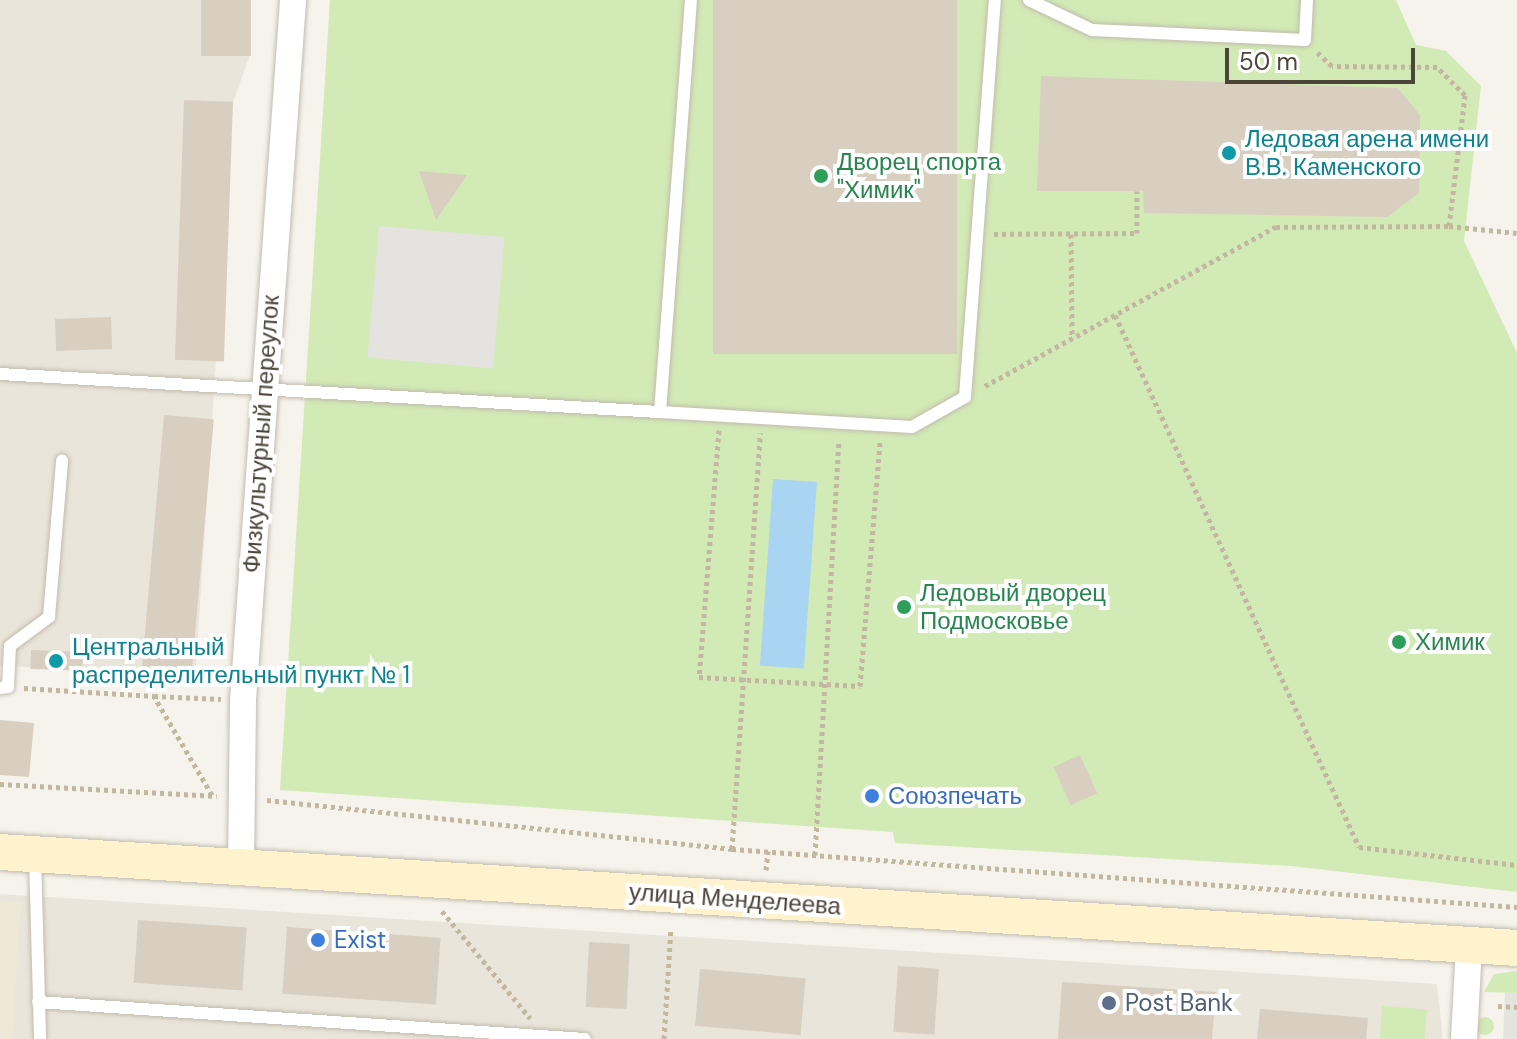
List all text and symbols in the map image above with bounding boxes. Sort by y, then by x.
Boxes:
scale bar [1229,32,1419,82]
text: 50 m [1239,46,1298,77]
place label: Ледовая арена имени В.В. Каменского [1245,125,1489,181]
marker: Ледовая арена имени В.В. Каменского [1220,144,1238,162]
place label: Дворец спорта "Химик" [837,148,1001,204]
marker: Дворец спорта "Химик" [812,167,830,185]
street label: Физкультурный переулок [237,294,285,574]
place label: Ледовый дворец Подмосковье [920,579,1106,635]
marker: Ледовый дворец Подмосковье [895,598,913,616]
place label: Химик [1415,628,1485,656]
place label: Центральный распределительный пункт № 1 [72,633,410,689]
marker: Химик [1390,633,1408,651]
marker: Центральный распределительный пункт № 1 [47,652,65,670]
place label: Союзпечать [888,782,1022,810]
marker: Союзпечать [863,787,881,805]
street label: улица Менделеева [628,877,842,921]
place label: Exist [334,926,386,954]
marker: Exist [309,931,327,949]
place label: Post Bank [1125,989,1233,1017]
marker: Post Bank [1100,994,1118,1012]

